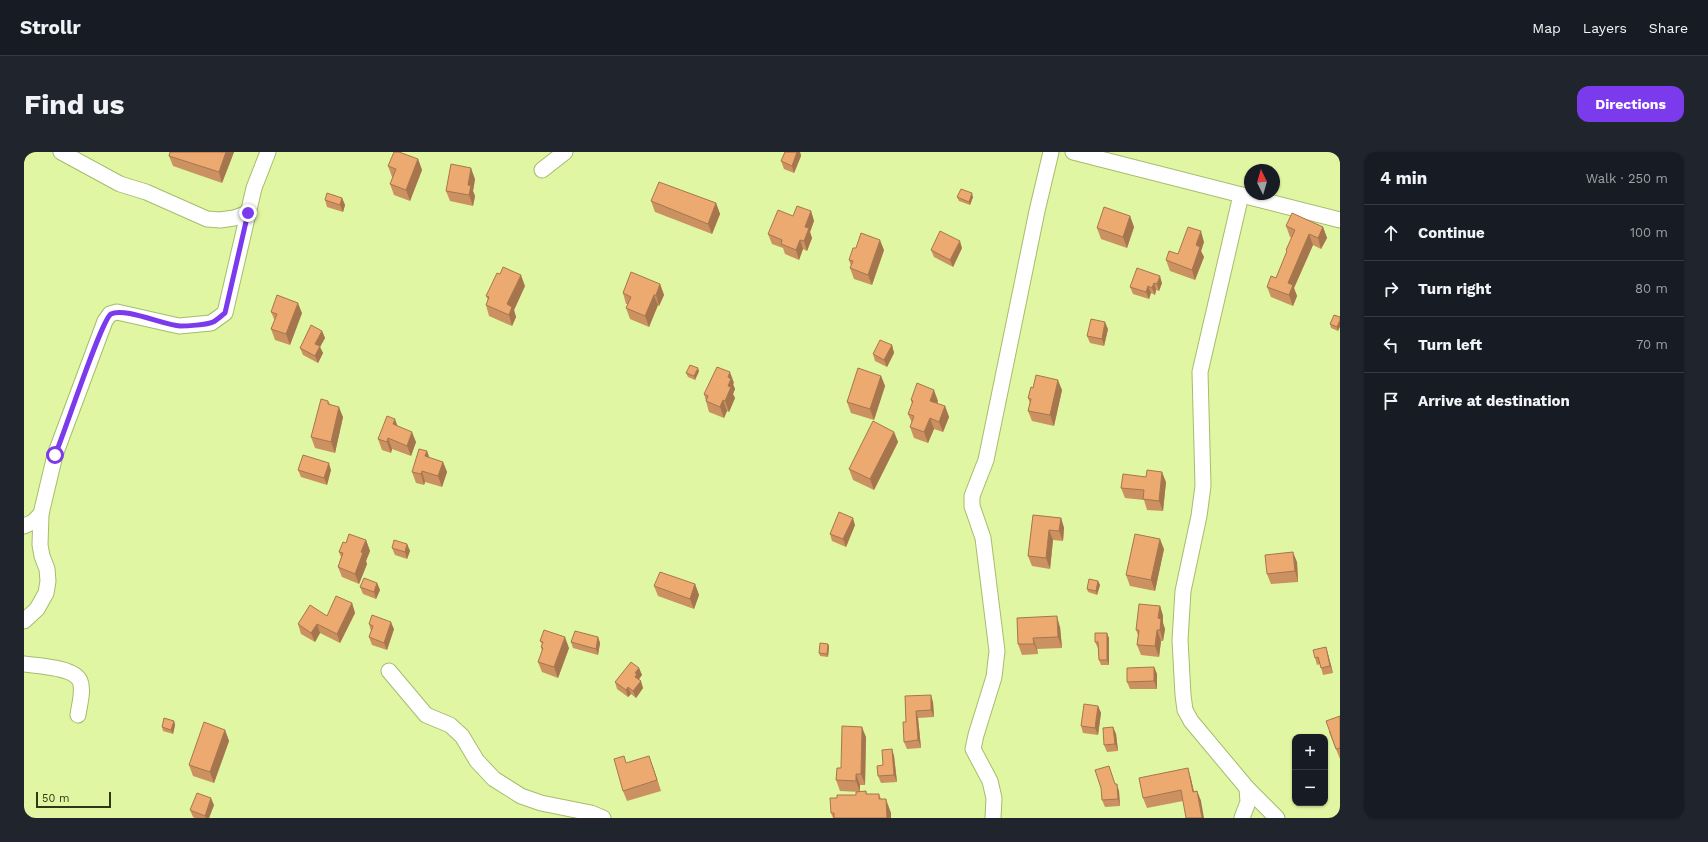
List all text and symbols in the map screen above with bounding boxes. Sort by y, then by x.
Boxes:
text: Strollr [20,16,81,39]
text: Map [1532,20,1561,36]
text: Layers [1583,20,1627,36]
text: Share [1649,20,1688,36]
button: Directions [1577,86,1684,122]
text: Find us [24,88,124,121]
north arrow [1244,164,1280,200]
text: 4 min [1380,168,1427,188]
text: Walk · 250 m [1586,171,1668,186]
route end [239,204,257,222]
icon: ahead [1380,222,1402,244]
text: Continue [1418,224,1485,242]
text: 100 m [1630,225,1668,240]
icon: right [1380,278,1402,300]
text: Turn right [1418,280,1491,298]
text: 80 m [1635,281,1668,296]
icon: left [1380,334,1402,356]
text: Turn left [1418,336,1482,354]
text: 70 m [1636,337,1668,352]
icon: arrive [1380,390,1402,412]
text: Arrive at destination [1418,392,1570,410]
route start [46,446,64,464]
map controls [1292,734,1328,806]
button: + [1292,734,1328,770]
button: − [1292,770,1328,806]
scale bar [36,790,111,809]
text: 50 m [42,792,69,805]

